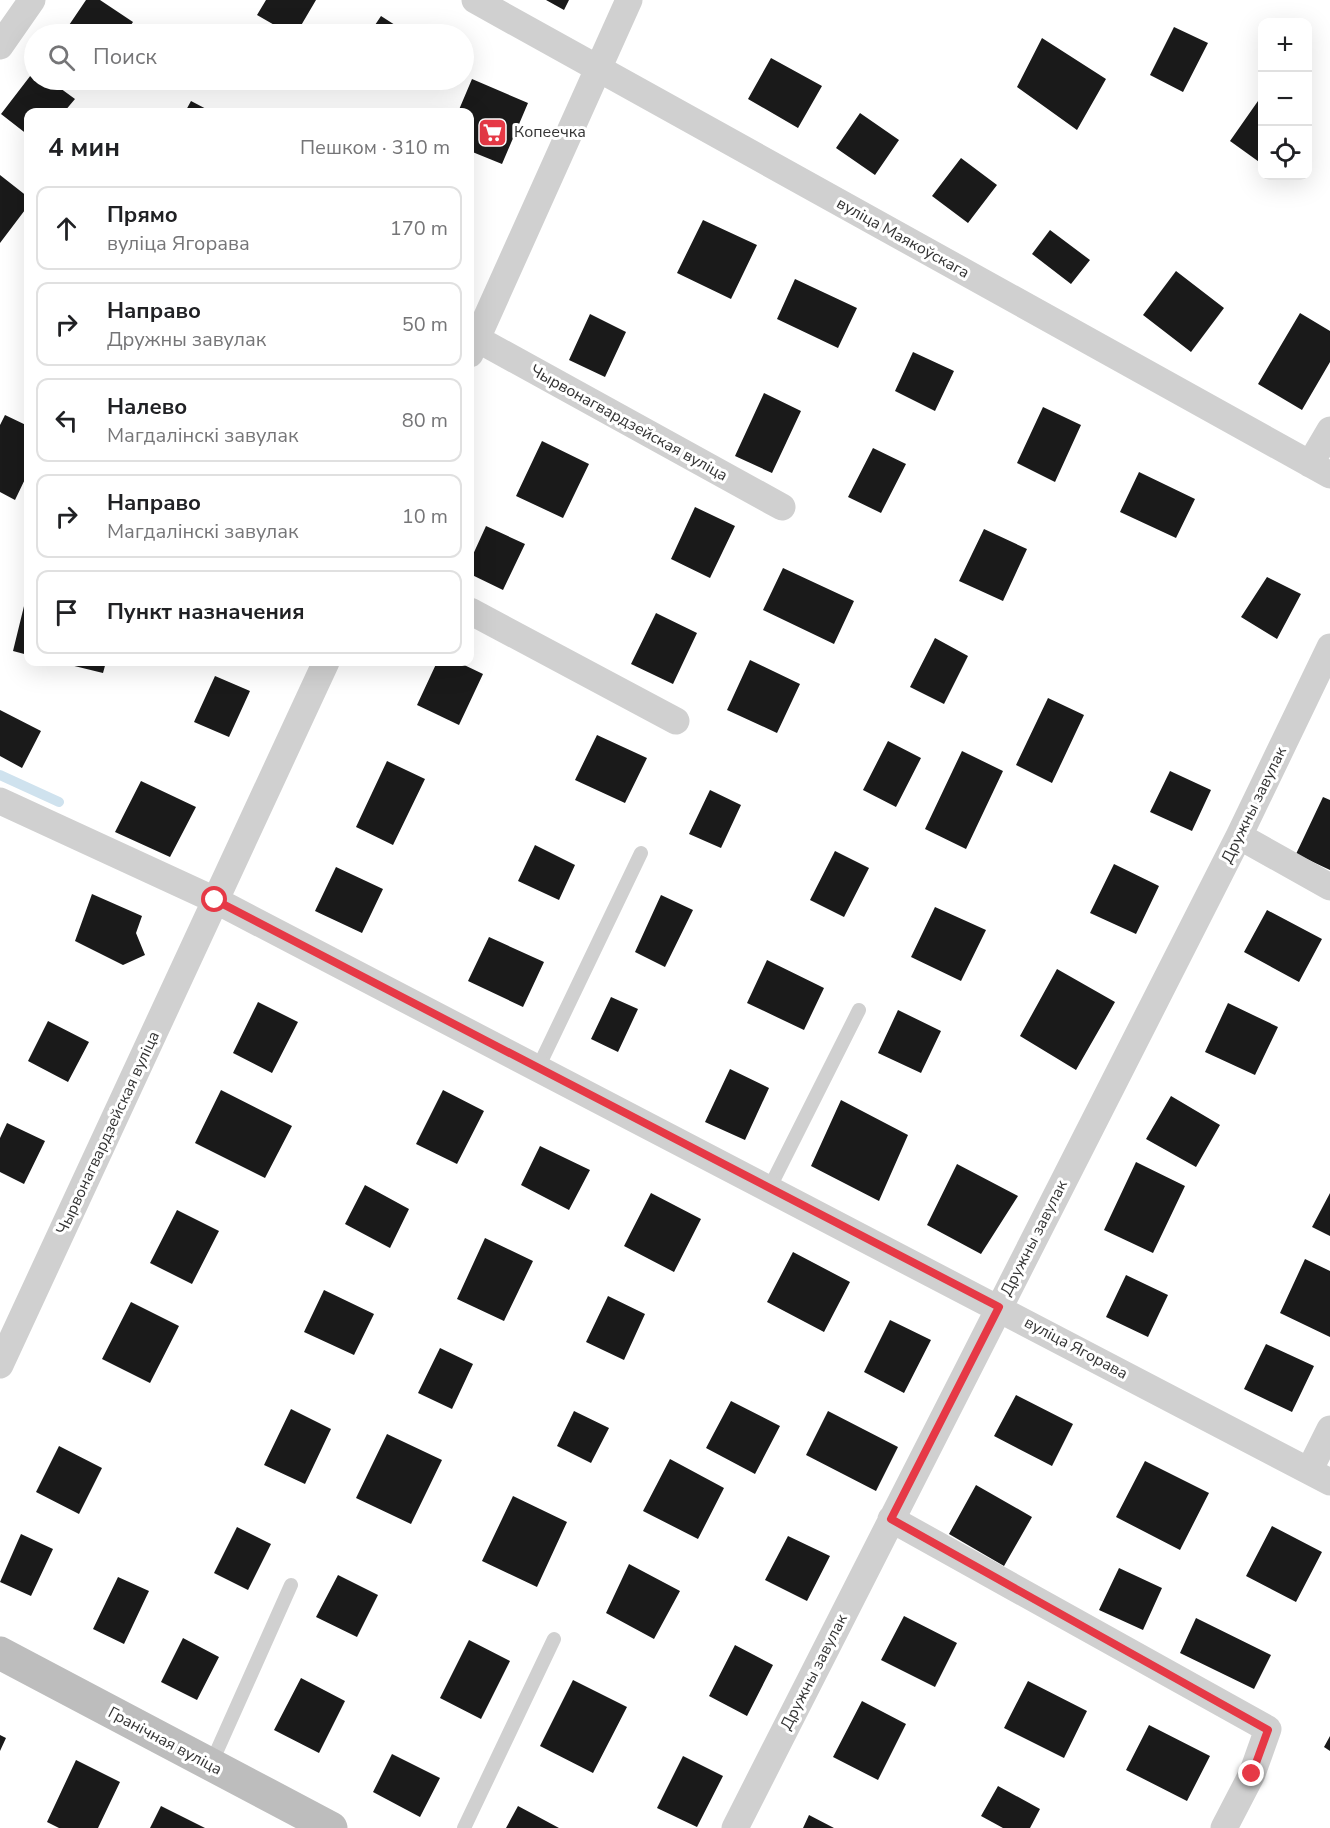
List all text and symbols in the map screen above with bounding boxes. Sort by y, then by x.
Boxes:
map controls [1258,18,1312,180]
button: + [1258,18,1312,72]
search box [24,24,474,90]
icon: search [45,41,78,74]
text: Поиск [93,42,157,72]
button: − [1258,72,1312,126]
supermarket icon: Копеечка [477,116,509,148]
place label: Копеечка [514,121,586,143]
button: locate [1258,126,1312,180]
text: 4 мин [48,130,120,165]
text: Пешком · 310 m [300,134,450,161]
street label: вуліца Маякоўскага [833,192,973,284]
text: Прямо [107,200,178,230]
icon: ahead [50,212,83,245]
text: 170 m [390,215,448,242]
text: вуліца Ягорава [107,230,250,257]
text: Направо [107,296,201,326]
icon: right [50,308,83,341]
text: 50 m [402,311,448,338]
text: Дружны завулак [107,326,266,353]
street label: Чырвонагвардзейская вуліца [526,359,732,487]
text: Налево [107,392,187,422]
icon: left [50,404,83,437]
text: 80 m [402,407,448,434]
text: Магдалінскі завулак [107,422,299,449]
text: Направо [107,488,201,518]
icon: right [50,500,83,533]
text: 10 m [402,503,448,530]
text: Магдалінскі завулак [107,518,299,545]
icon: arrive [50,596,83,629]
text: Пункт назначения [107,597,305,627]
street label: Дружны завулак [1216,742,1292,867]
route start [201,886,227,912]
street label: Чырвонагвардзейская вуліца [51,1028,165,1238]
street label: Дружны завулак [995,1176,1073,1300]
street label: вуліца Ягорава [1020,1311,1132,1385]
street label: Дружны завулак [775,1610,853,1734]
street label: Гранічная вуліца [104,1702,226,1780]
route end [1238,1760,1264,1786]

